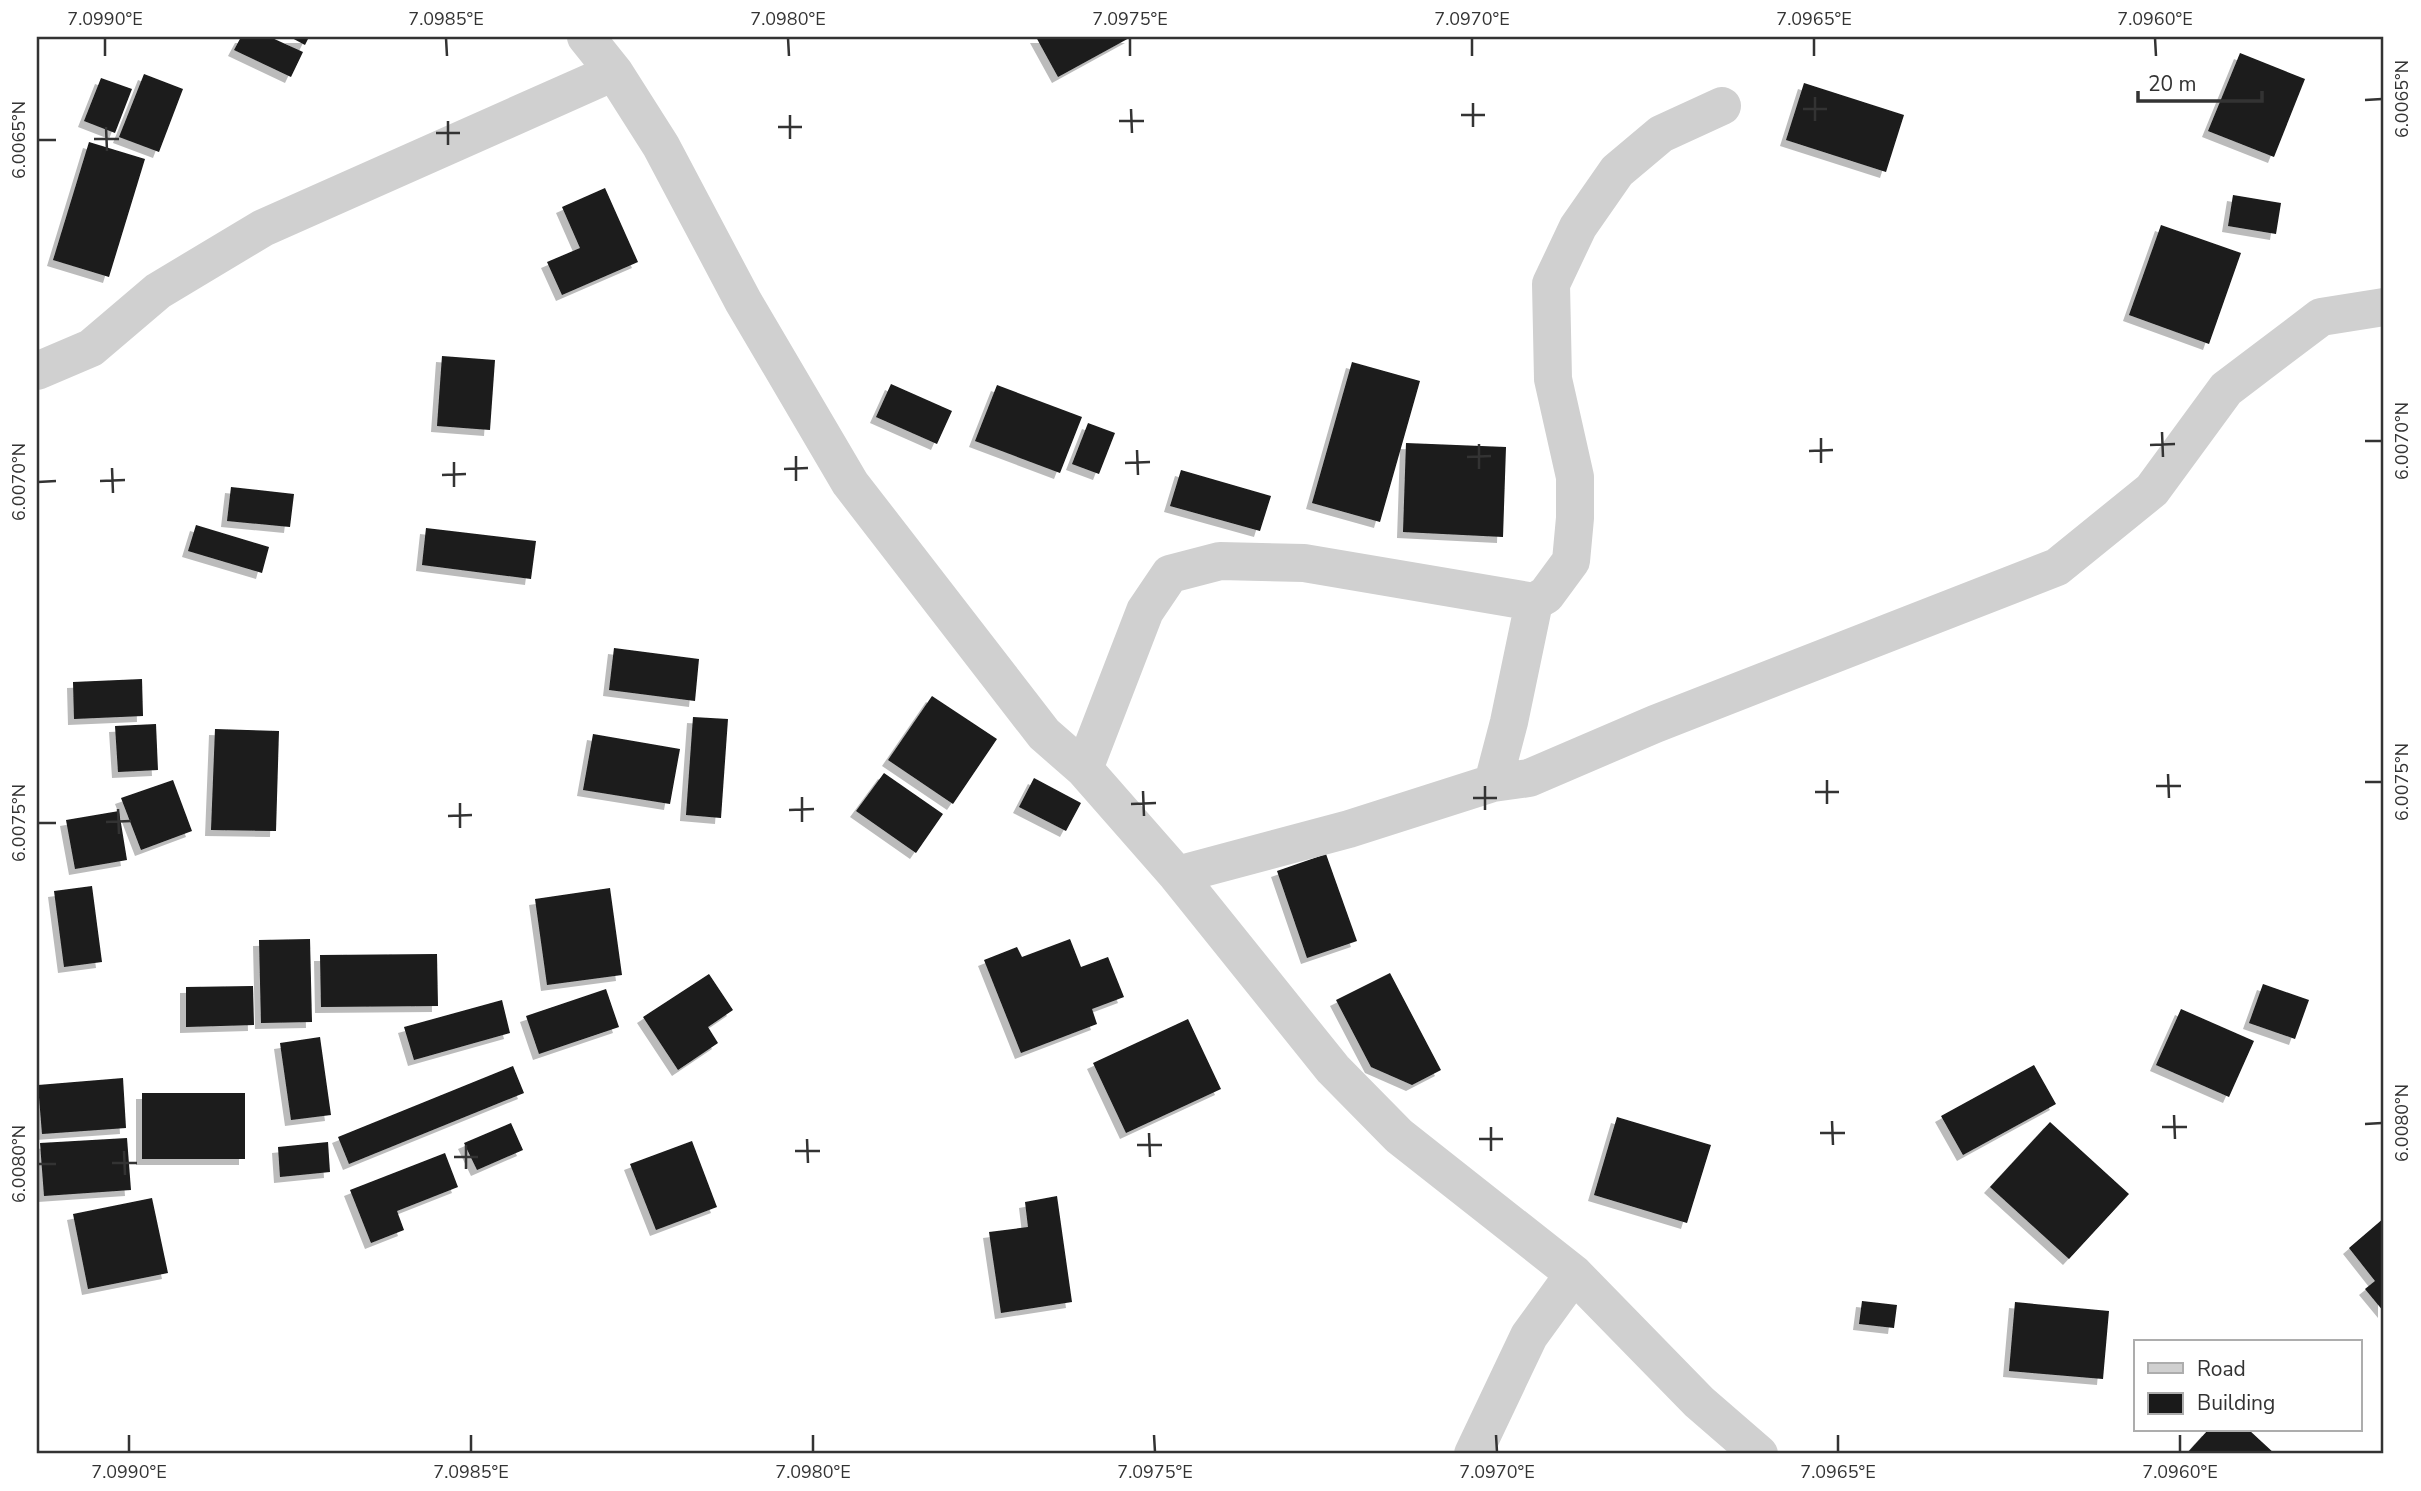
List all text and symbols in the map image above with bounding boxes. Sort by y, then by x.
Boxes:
text: 7.0990°E [67,7,143,31]
text: 7.0985°E [408,7,484,31]
text: 7.0980°E [750,7,826,31]
text: 7.0975°E [1092,7,1168,31]
text: 7.0970°E [1434,7,1510,31]
text: 7.0965°E [1776,7,1852,31]
text: 7.0960°E [2117,7,2193,31]
scale bar [2138,60,2262,104]
text: 6.0065°N [2390,60,2414,138]
text: 20 m [2148,70,2197,98]
text: 6.0065°N [7,101,31,179]
text: 6.0070°N [2390,402,2414,480]
text: 6.0070°N [7,443,31,521]
text: 6.0075°N [2390,743,2414,821]
text: 6.0075°N [7,784,31,862]
text: 6.0080°N [2390,1084,2414,1162]
text: 6.0080°N [7,1125,31,1203]
legend [2134,1340,2362,1432]
text: Road [2197,1355,2246,1383]
text: Building [2197,1389,2275,1417]
text: 7.0990°E [91,1460,167,1484]
text: 7.0985°E [433,1460,509,1484]
text: 7.0980°E [775,1460,851,1484]
text: 7.0975°E [1117,1460,1193,1484]
text: 7.0970°E [1459,1460,1535,1484]
text: 7.0965°E [1800,1460,1876,1484]
text: 7.0960°E [2142,1460,2218,1484]

